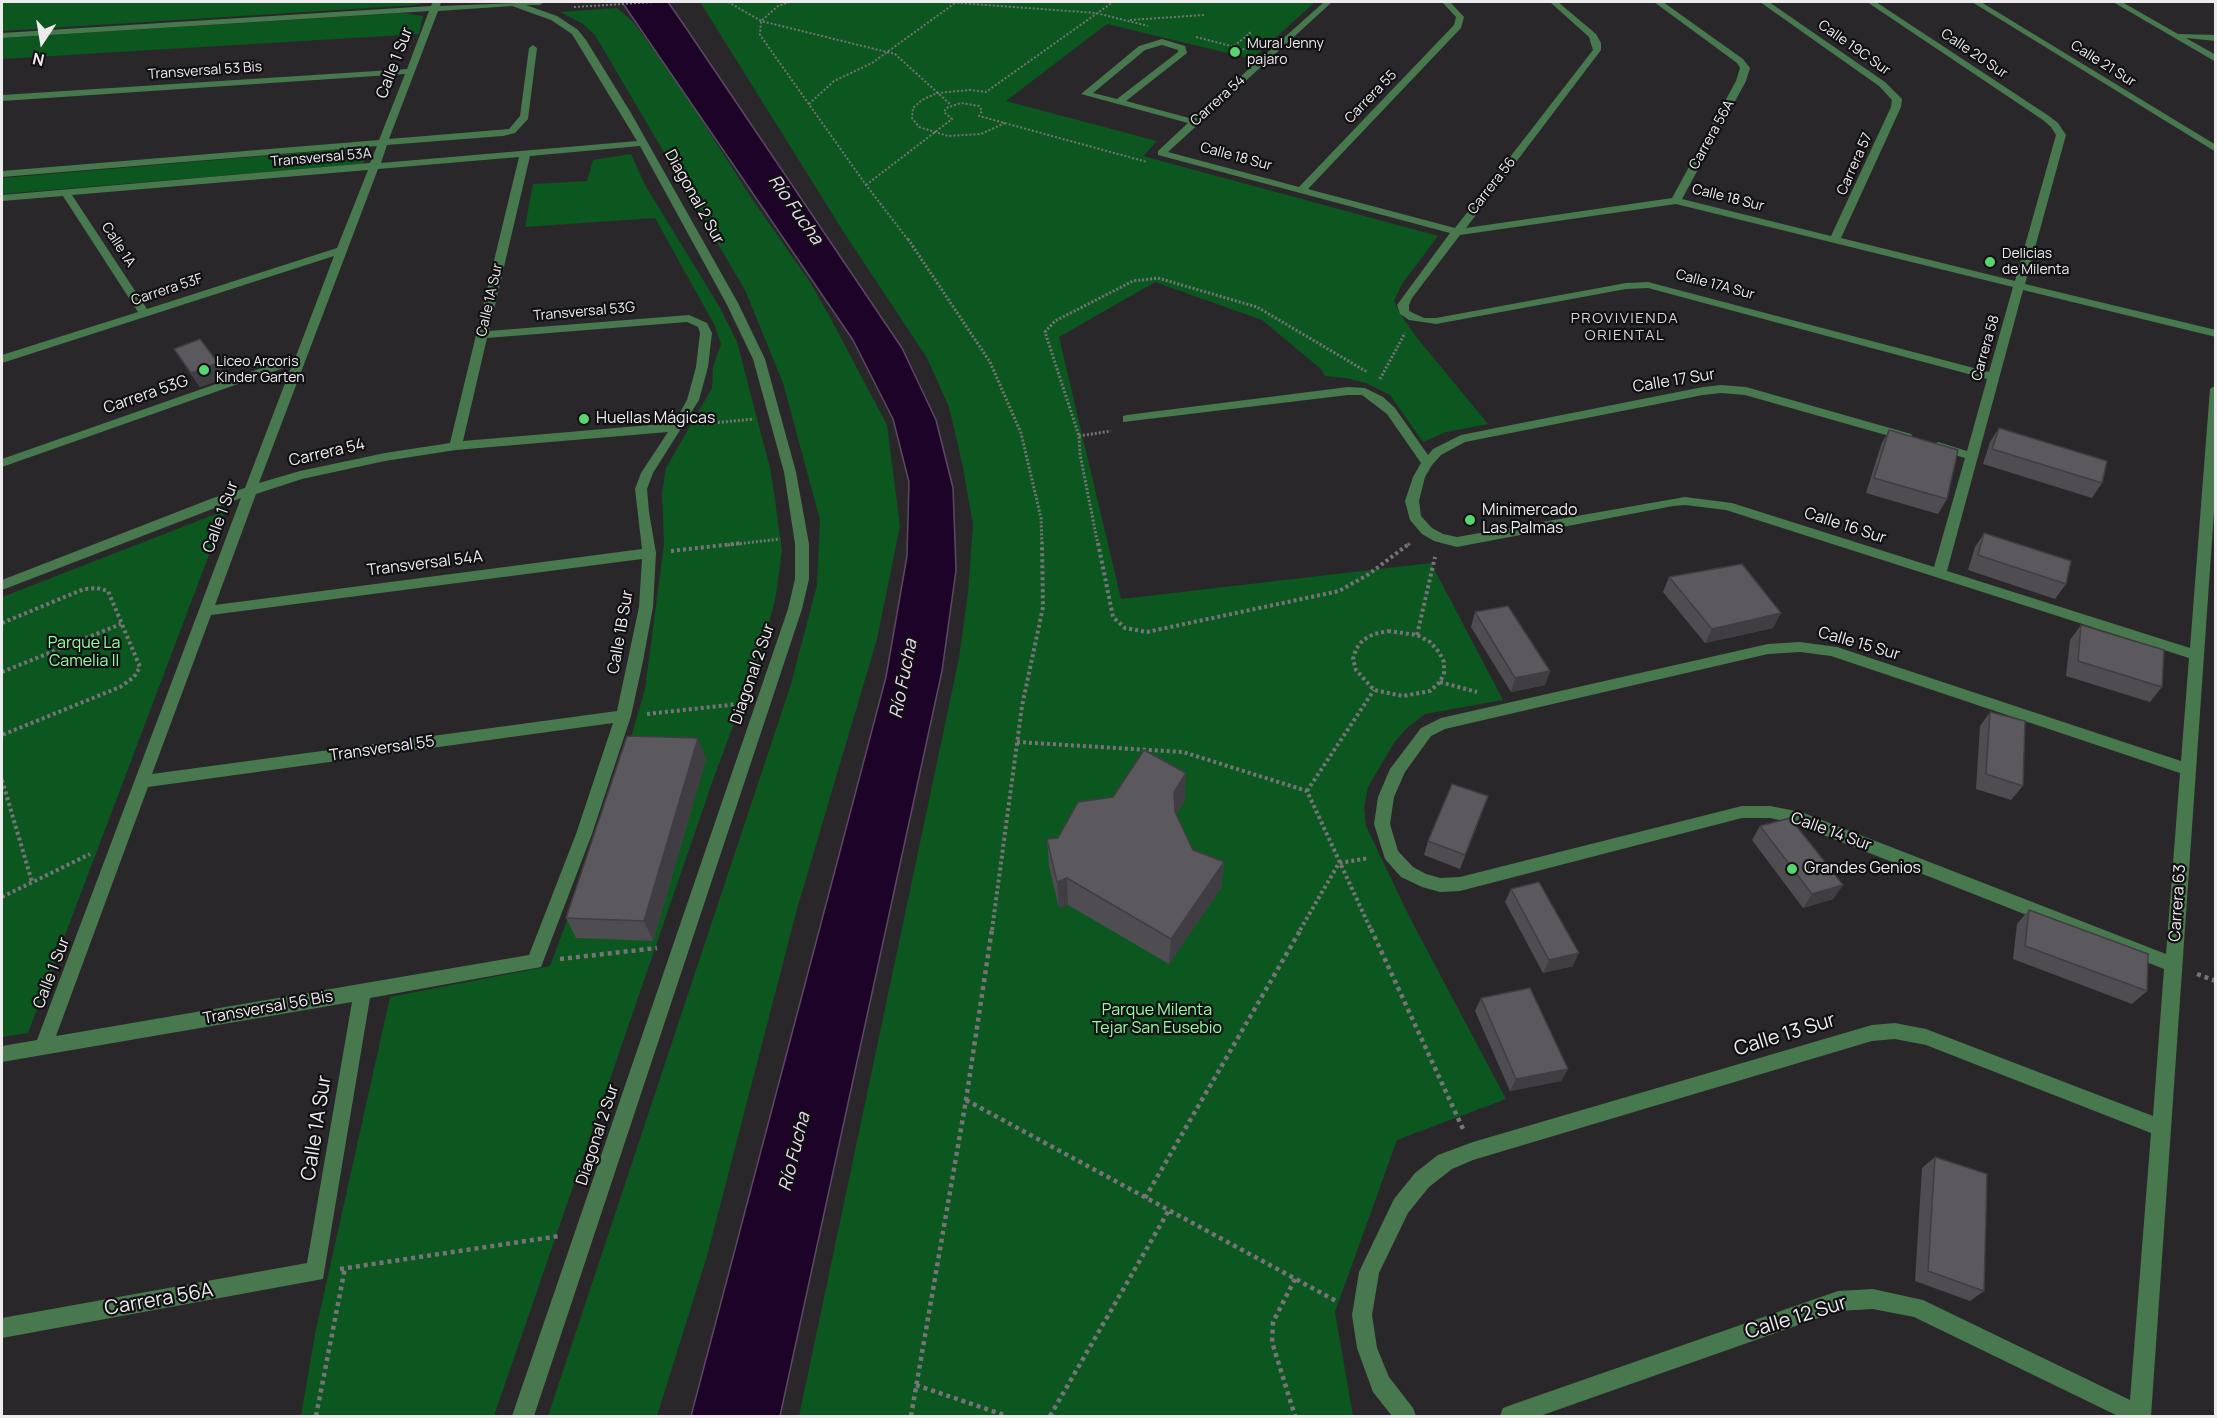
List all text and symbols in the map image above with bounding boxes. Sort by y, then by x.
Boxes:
north arrow [12,12,72,72]
street label: Calle 19C Sur [1815,17,1893,79]
street label: Calle 1 Sur [373,25,417,101]
street label: Calle 20 Sur [1938,26,2010,82]
place label: Mural Jenny pajaro [1247,36,1324,68]
street label: Calle 21 Sur [2067,37,2139,91]
marker: Mural Jenny pajaro [1228,45,1242,59]
text: N [30,48,46,72]
street label: Transversal 53 Bis [147,59,263,83]
street label: Carrera 55 [1342,67,1400,127]
street label: Carrera 54 [1187,72,1249,130]
street label: Carrera 56A [1686,97,1738,173]
street label: Carrera 57 [1834,130,1876,198]
street label: Calle 18 Sur [1198,139,1274,175]
street label: Transversal 53A [270,145,372,171]
street label: Diagonal 2 Sur [660,146,728,248]
street label: Carrera 56 [1464,154,1520,218]
water label: Río Fucha [763,171,827,249]
street label: Calle 18 Sur [1690,181,1766,215]
street label: Calle 1A [97,220,139,270]
place label: Delicias de Milenta [2002,246,2069,278]
marker: Delicias de Milenta [1983,255,1997,269]
street label: Calle 1A Sur [473,262,507,338]
street label: Calle 17A Sur [1674,266,1756,304]
street label: Carrera 53F [129,271,205,309]
street label: Transversal 53G [532,299,636,325]
district label: PROVIVIENDA ORIENTAL [1571,310,1679,345]
street label: Carrera 58 [1969,313,2003,383]
place label: Liceo Arcoris Kinder Garten [216,354,304,386]
marker: Liceo Arcoris Kinder Garten [197,363,211,377]
street label: Calle 17 Sur [1632,365,1716,397]
street label: Carrera 53G [101,372,191,418]
place label: Huellas Mágicas [596,409,715,429]
marker: Huellas Mágicas [577,412,591,426]
street label: Carrera 54 [287,435,367,471]
street label: Calle 1 Sur [199,479,243,555]
place label: Minimercado Las Palmas [1482,501,1578,539]
street label: Calle 16 Sur [1802,504,1888,548]
marker: Minimercado Las Palmas [1463,513,1477,527]
street label: Transversal 54A [366,547,484,581]
street label: Calle 1B Sur [604,589,638,675]
street label: Diagonal 2 Sur [727,621,779,727]
street label: Calle 15 Sur [1816,623,1902,665]
park label: Parque La Camelia II [48,634,120,672]
water label: Río Fucha [886,638,922,720]
street label: Transversal 55 [328,732,436,766]
street label: Calle 14 Sur [1788,809,1874,855]
place label: Grandes Genios [1804,859,1921,879]
marker: Grandes Genios [1785,862,1799,876]
street label: Carrera 63 [2166,864,2190,942]
street label: Calle 1 Sur [30,935,74,1011]
street label: Transversal 56 Bis [201,987,335,1029]
park label: Parque Milenta Tejar San Eusebio [1092,1001,1222,1039]
street label: Calle 13 Sur [1731,1008,1839,1062]
street label: Calle 1A Sur [297,1074,337,1182]
street label: Diagonal 2 Sur [573,1082,623,1188]
water label: Río Fucha [775,1110,815,1194]
street label: Carrera 56A [103,1279,215,1321]
street label: Calle 12 Sur [1742,1291,1850,1345]

